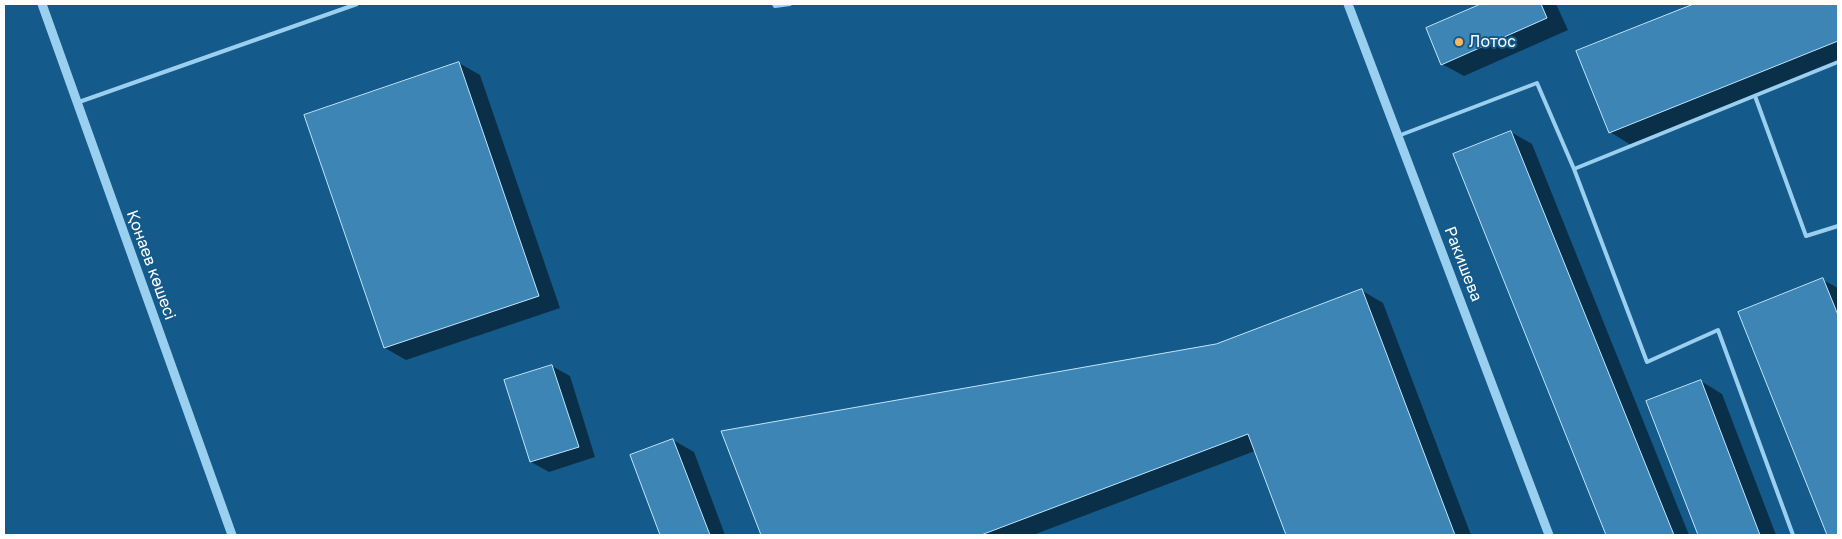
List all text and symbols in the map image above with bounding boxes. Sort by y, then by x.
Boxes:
place label: Лотос [1469,32,1516,52]
marker: Лотос [1453,36,1465,48]
street label: Қонаев көшесі [122,207,180,323]
street label: Ракишева [1440,224,1486,304]

